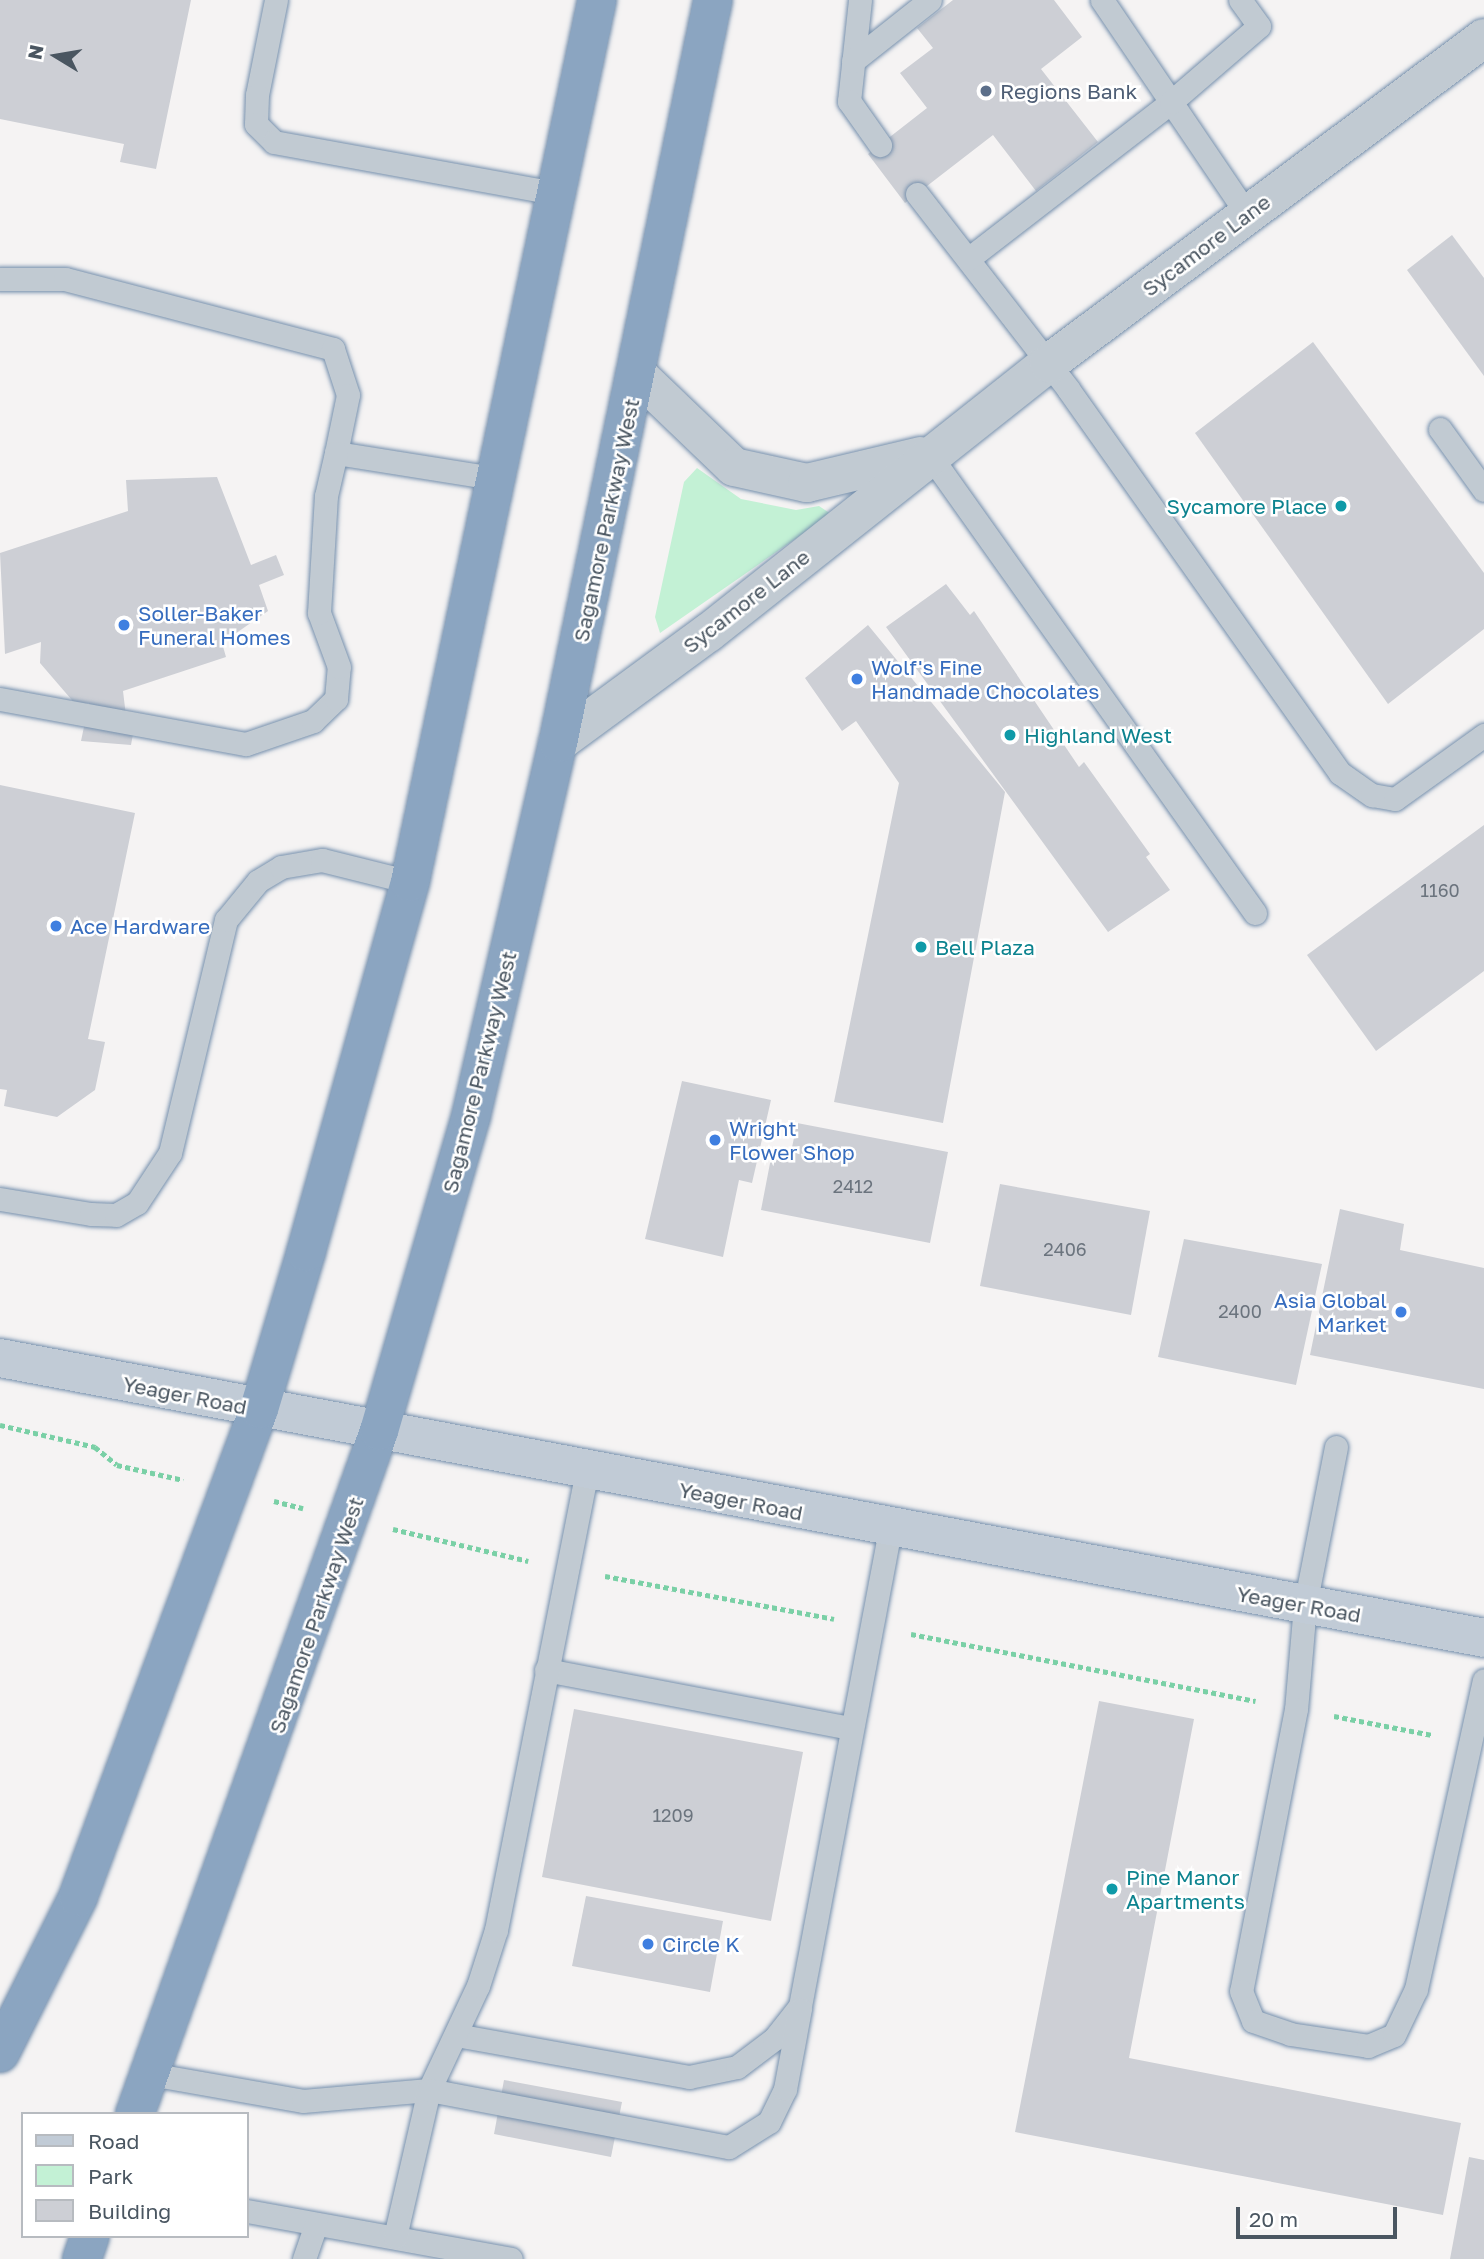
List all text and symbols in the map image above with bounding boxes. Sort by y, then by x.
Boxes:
north arrow [21,21,91,91]
text: N [22,43,48,61]
place label: Regions Bank [1000,78,1137,104]
marker: Regions Bank [978,83,994,99]
street label: Sycamore Lane [1137,189,1275,301]
street label: Sagamore Parkway West [568,396,644,644]
place label: Sycamore Place [1167,493,1327,519]
marker: Sycamore Place [1333,498,1349,514]
street label: Sycamore Lane [678,544,814,658]
place label: Soller-Baker Funeral Homes [138,600,291,650]
marker: Soller-Baker Funeral Homes [116,617,132,633]
place label: Wolf's Fine Handmade Chocolates [871,654,1099,704]
marker: Wolf's Fine Handmade Chocolates [849,671,865,687]
place label: Highland West [1024,722,1172,748]
marker: Highland West [1002,727,1018,743]
house number: 1160 [1420,879,1460,901]
place label: Ace Hardware [70,913,210,939]
marker: Ace Hardware [48,918,64,934]
place label: Bell Plaza [935,934,1035,960]
marker: Bell Plaza [913,939,929,955]
street label: Sagamore Parkway West [437,948,521,1196]
place label: Wright Flower Shop [729,1115,855,1165]
marker: Wright Flower Shop [707,1132,723,1148]
house number: 2412 [833,1175,873,1197]
house number: 2406 [1043,1238,1087,1260]
place label: Asia Global Market [1274,1287,1387,1337]
house number: 2400 [1218,1300,1262,1322]
marker: Asia Global Market [1393,1304,1409,1320]
street label: Yeager Road [121,1371,249,1419]
street label: Yeager Road [677,1477,805,1525]
street label: Sagamore Parkway West [264,1493,368,1737]
street label: Yeager Road [1235,1581,1363,1627]
house number: 1209 [652,1804,694,1826]
place label: Pine Manor Apartments [1126,1864,1245,1914]
marker: Pine Manor Apartments [1104,1881,1120,1897]
place label: Circle K [662,1931,740,1957]
marker: Circle K [640,1936,656,1952]
legend [21,2112,248,2238]
text: Road [88,2128,139,2154]
text: Park [88,2163,133,2189]
scale bar [1239,2192,1400,2236]
text: Building [88,2198,171,2224]
text: 20 m [1249,2206,1298,2232]

